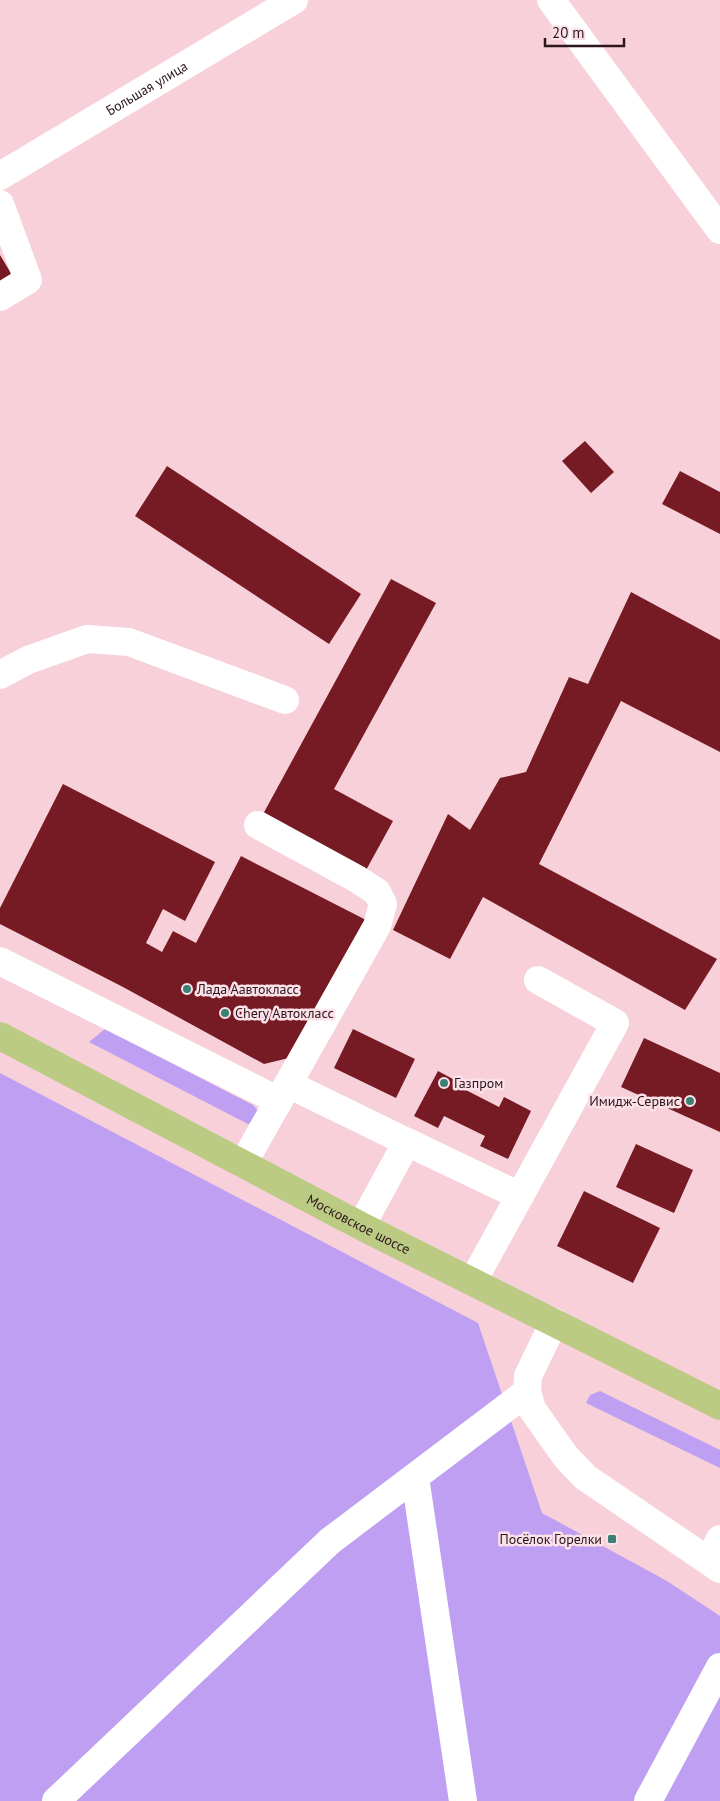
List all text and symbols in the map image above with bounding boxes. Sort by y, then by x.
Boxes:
scale bar [545,15,624,47]
text: 20 m [552,23,585,42]
street label: Большая улица [103,57,191,120]
place label: Лада Аавтокласс [196,980,299,998]
marker: Лада Аавтокласс [181,983,193,995]
place label: Chery Автокласс [235,1004,334,1022]
marker: Chery Автокласс [219,1007,231,1019]
place label: Газпром [454,1074,503,1092]
marker: Газпром [438,1077,450,1089]
place label: Имидж-Сервис [589,1092,680,1110]
marker: Имидж-Сервис [684,1095,696,1107]
street label: Московское шоссе [304,1190,413,1258]
place label: Посёлок Горелки [500,1530,602,1548]
marker: Посёлок Горелки [606,1533,618,1545]

